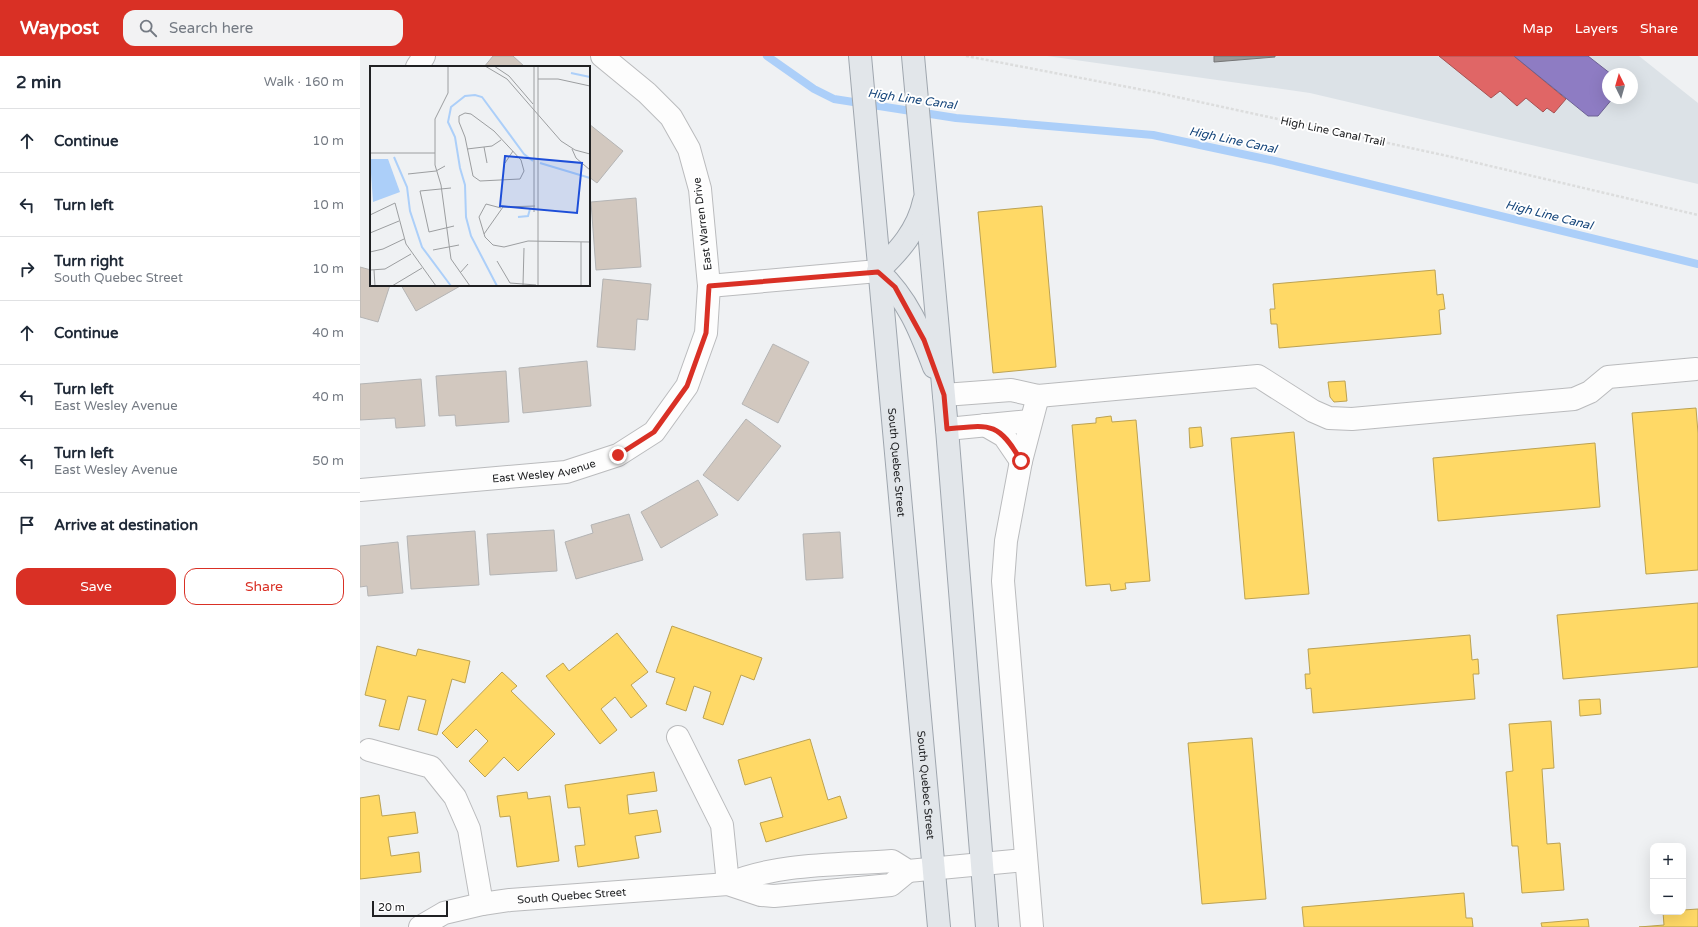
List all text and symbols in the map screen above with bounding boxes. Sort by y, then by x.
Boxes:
search box [123,10,403,46]
text: Waypost [20,17,99,39]
icon: search [137,17,159,39]
text: Search here [169,19,253,37]
text: Map [1523,20,1553,37]
text: Layers [1575,20,1618,37]
text: Share [1640,20,1678,37]
inset map [370,66,590,286]
north arrow [1602,68,1638,104]
text: 2 min [16,72,61,93]
text: Walk · 160 m [264,74,344,90]
water label: High Line Canal [867,86,959,112]
street label: High Line Canal Trail [1279,114,1386,149]
water label: High Line Canal [1188,124,1280,157]
icon: ahead [16,130,38,152]
text: Continue [54,132,118,150]
text: 10 m [312,133,344,149]
street label: East Warren Drive [690,177,715,271]
icon: left [16,194,38,216]
text: Turn left [54,196,114,214]
text: 10 m [312,197,344,213]
water label: High Line Canal [1504,197,1596,233]
text: Turn right [54,252,124,270]
icon: right [16,258,38,280]
text: 10 m [312,261,344,277]
text: South Quebec Street [54,270,183,286]
icon: ahead [16,322,38,344]
text: Continue [54,324,118,342]
text: 40 m [312,325,344,341]
text: Turn left [54,380,114,398]
icon: left [16,386,38,408]
text: 40 m [312,389,344,405]
text: East Wesley Avenue [54,398,178,414]
street label: South Quebec Street [885,407,908,517]
text: Turn left [54,444,114,462]
route end [609,446,627,464]
icon: left [16,450,38,472]
route start [1012,452,1030,470]
text: 50 m [312,453,344,469]
street label: East Wesley Avenue [492,457,597,485]
text: East Wesley Avenue [54,462,178,478]
icon: arrive [16,514,38,536]
text: Arrive at destination [54,516,198,534]
button: Save [16,568,176,605]
button: Share [184,568,344,605]
street label: South Quebec Street [914,730,937,840]
map controls [1650,843,1686,915]
button: + [1650,843,1686,879]
button: − [1650,879,1686,915]
street label: South Quebec Street [517,885,627,906]
scale bar [372,899,448,918]
text: 20 m [378,901,405,914]

